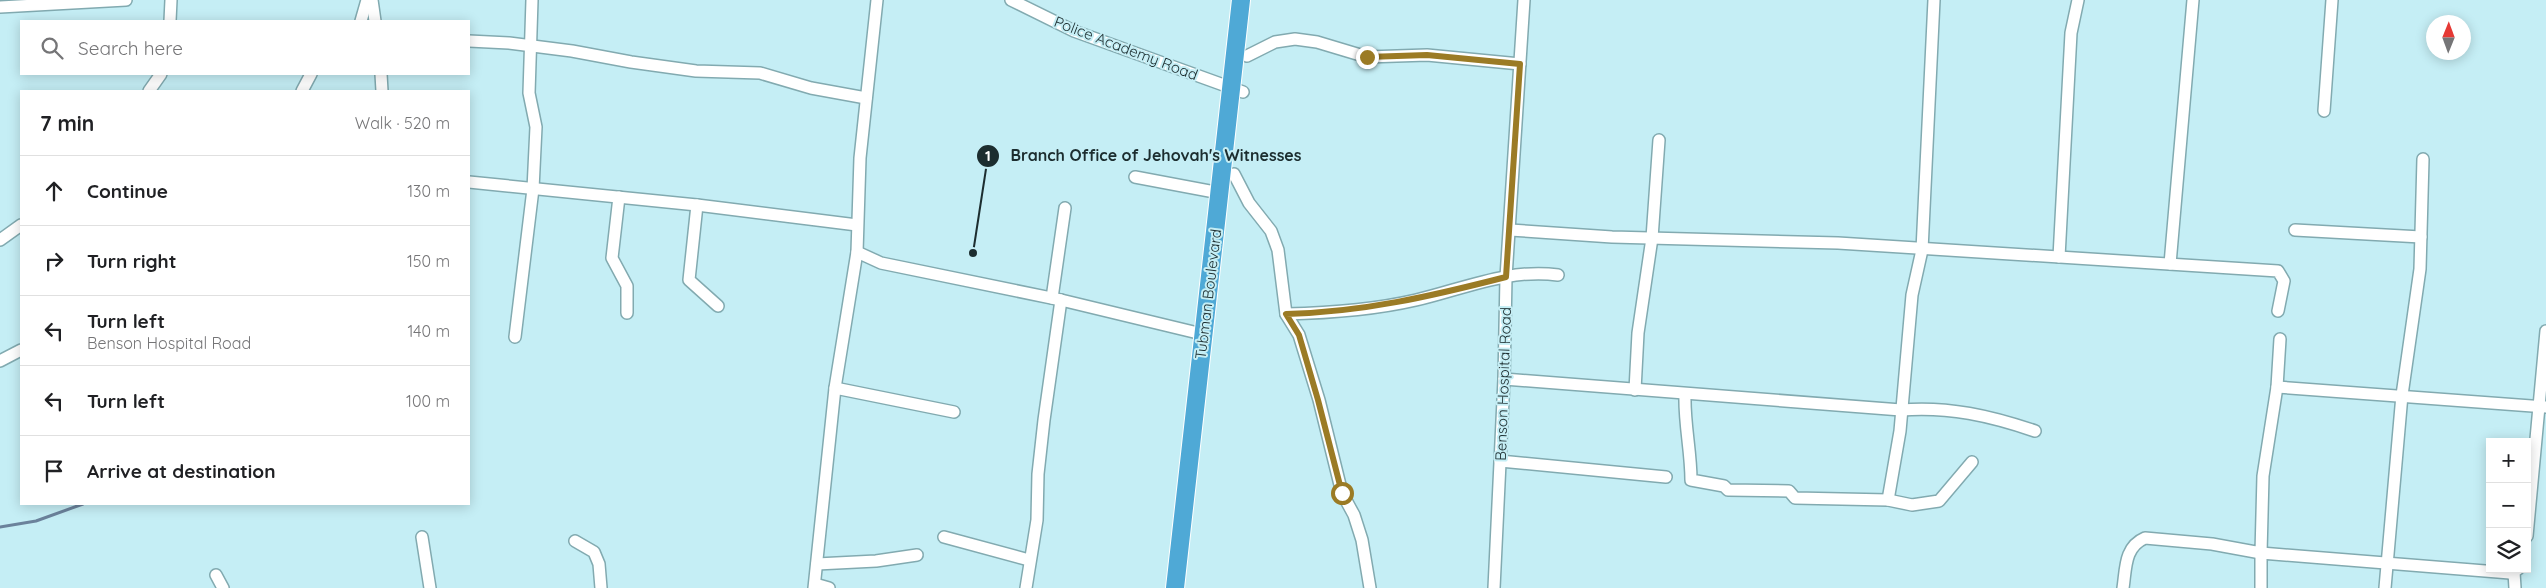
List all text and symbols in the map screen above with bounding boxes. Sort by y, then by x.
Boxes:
street label: Police Academy Road [1051,12,1201,84]
north arrow [2426,15,2471,60]
search box [20,20,470,75]
icon: search [38,34,66,62]
text: Search here [78,36,183,60]
route end [1356,46,1379,69]
text: 7 min [40,110,94,136]
text: Walk · 520 m [355,113,450,133]
callout: Branch Office of Jehovah's Witnesses [975,140,1312,171]
text: Branch Office of Jehovah's Witnesses [1010,145,1302,165]
text: 1 [985,146,991,165]
icon: ahead [40,177,68,205]
text: Continue [87,179,168,203]
text: 130 m [407,181,450,201]
street label: Tubman Boulevard [1191,228,1225,360]
icon: right [40,247,68,275]
text: Turn right [87,249,176,273]
text: 150 m [407,251,450,271]
street label: Benson Hospital Road [1491,307,1515,461]
text: Turn left [87,309,165,333]
icon: left [40,317,68,345]
text: 140 m [407,321,450,341]
text: Benson Hospital Road [87,333,251,353]
icon: left [40,387,68,415]
text: Turn left [87,389,165,413]
text: 100 m [406,391,450,411]
map controls [2486,438,2531,573]
button: + [2486,438,2531,483]
icon: arrive [40,457,68,485]
text: Arrive at destination [87,459,276,483]
route start [1331,482,1354,505]
button: − [2486,483,2531,528]
button: layers [2486,528,2531,573]

